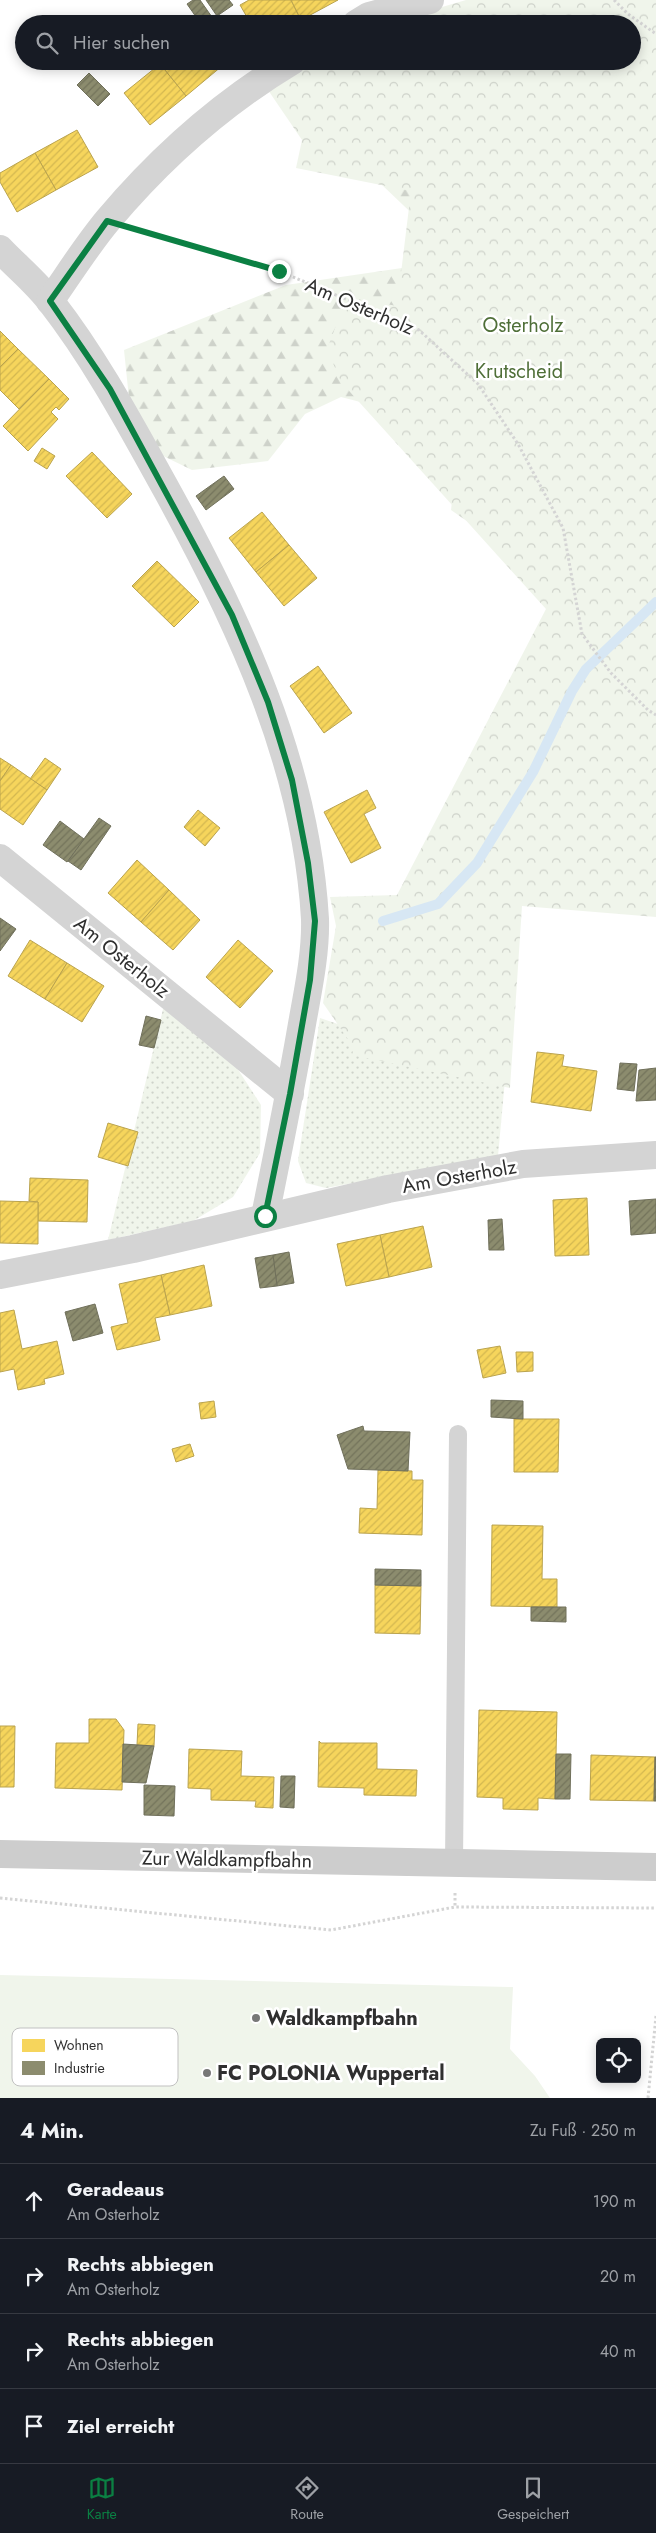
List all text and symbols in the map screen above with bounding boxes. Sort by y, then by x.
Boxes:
search box [15,15,641,70]
icon: search [33,29,61,57]
text: Hier suchen [73,29,170,56]
route end [268,260,291,283]
street label: Am Osterholz [301,270,419,342]
park label: Osterholz [482,311,564,340]
park label: Krutscheid [475,357,563,386]
street label: Am Osterholz [68,910,176,1005]
street label: Am Osterholz [400,1152,519,1201]
route start [254,1205,277,1228]
street label: Zur Waldkampfbahn [142,1844,312,1875]
place label: Waldkampfbahn [266,2004,418,2033]
marker: Waldkampfbahn [250,2012,262,2024]
legend [12,2028,178,2086]
text: Wohnen [54,2035,104,2055]
map controls [596,2038,641,2083]
button: locate [596,2038,641,2083]
text: Industrie [54,2058,105,2078]
place label: FC POLONIA Wuppertal [217,2059,445,2088]
marker: FC POLONIA Wuppertal [201,2067,213,2079]
text: 4 Min. [20,2116,84,2146]
text: Zu Fuß · 250 m [530,2119,636,2142]
text: Geradeaus [67,2176,164,2203]
icon: ahead [20,2187,48,2215]
text: 190 m [593,2190,636,2213]
text: Am Osterholz [67,2203,160,2226]
text: Rechts abbiegen [67,2251,214,2278]
icon: right [20,2262,48,2290]
text: 20 m [600,2265,636,2288]
text: Am Osterholz [67,2278,160,2301]
text: Rechts abbiegen [67,2326,214,2353]
icon: right [20,2337,48,2365]
text: 40 m [600,2340,636,2363]
text: Am Osterholz [67,2353,160,2376]
icon: arrive [20,2412,48,2440]
text: Ziel erreicht [67,2413,174,2440]
tab: Karte [87,2474,117,2524]
tab: Route [290,2474,324,2524]
tab: Gespeichert [497,2474,569,2524]

